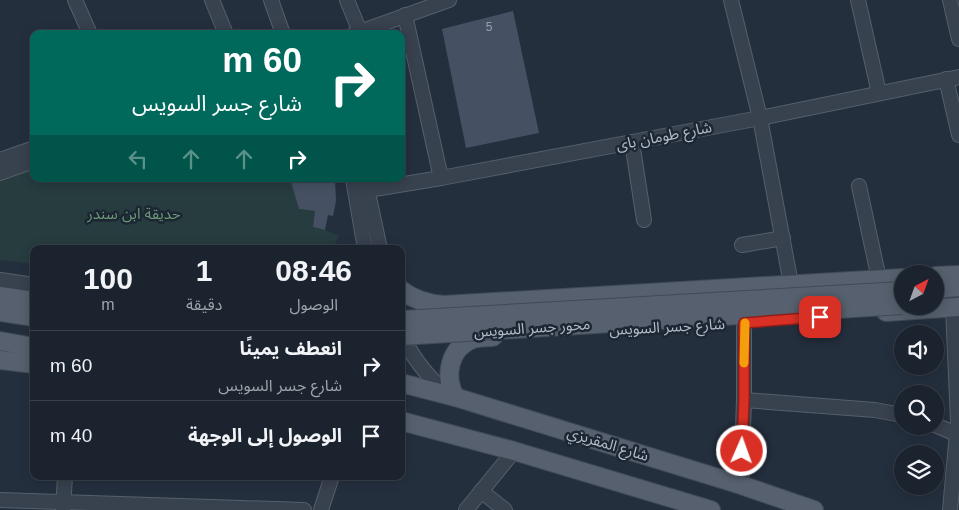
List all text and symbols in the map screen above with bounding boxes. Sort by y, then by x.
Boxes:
house number: 5 [486,20,493,34]
text: 60 m [222,40,302,79]
icon: right [320,50,385,115]
text: شارع جسر السويس [132,91,302,116]
street label: شارع طومان باى [615,118,714,157]
icon: left [124,145,152,173]
icon: ahead [177,145,205,173]
icon: ahead [230,145,258,173]
icon: right [283,145,311,173]
park label: حديقة ابن سندر [86,205,181,223]
text: 1 [196,254,213,287]
text: 08:46 [275,254,352,287]
text: 100 [83,262,133,295]
north arrow [894,265,944,315]
map controls [894,265,944,495]
text: m [101,296,115,313]
text: دقيقة [186,296,222,313]
text: الوصول [289,296,338,313]
pin [799,296,841,338]
icon: arrive [806,303,834,331]
street label: محور جسر السويس [473,315,591,341]
street label: شارع جسر السويس [609,315,726,342]
button: sound [894,325,944,375]
text: انعطف يمينًا [240,338,342,359]
icon: right [357,352,385,380]
text: 60 m [50,355,92,376]
text: شارع جسر السويس [218,377,342,394]
button: search [894,385,944,435]
icon: arrive [357,422,385,450]
street label: شارع المقريزي [564,423,651,468]
position arrow [715,424,767,476]
text: 40 m [50,425,92,446]
text: الوصول إلى الوجهة [188,425,342,446]
button: layers [894,445,944,495]

